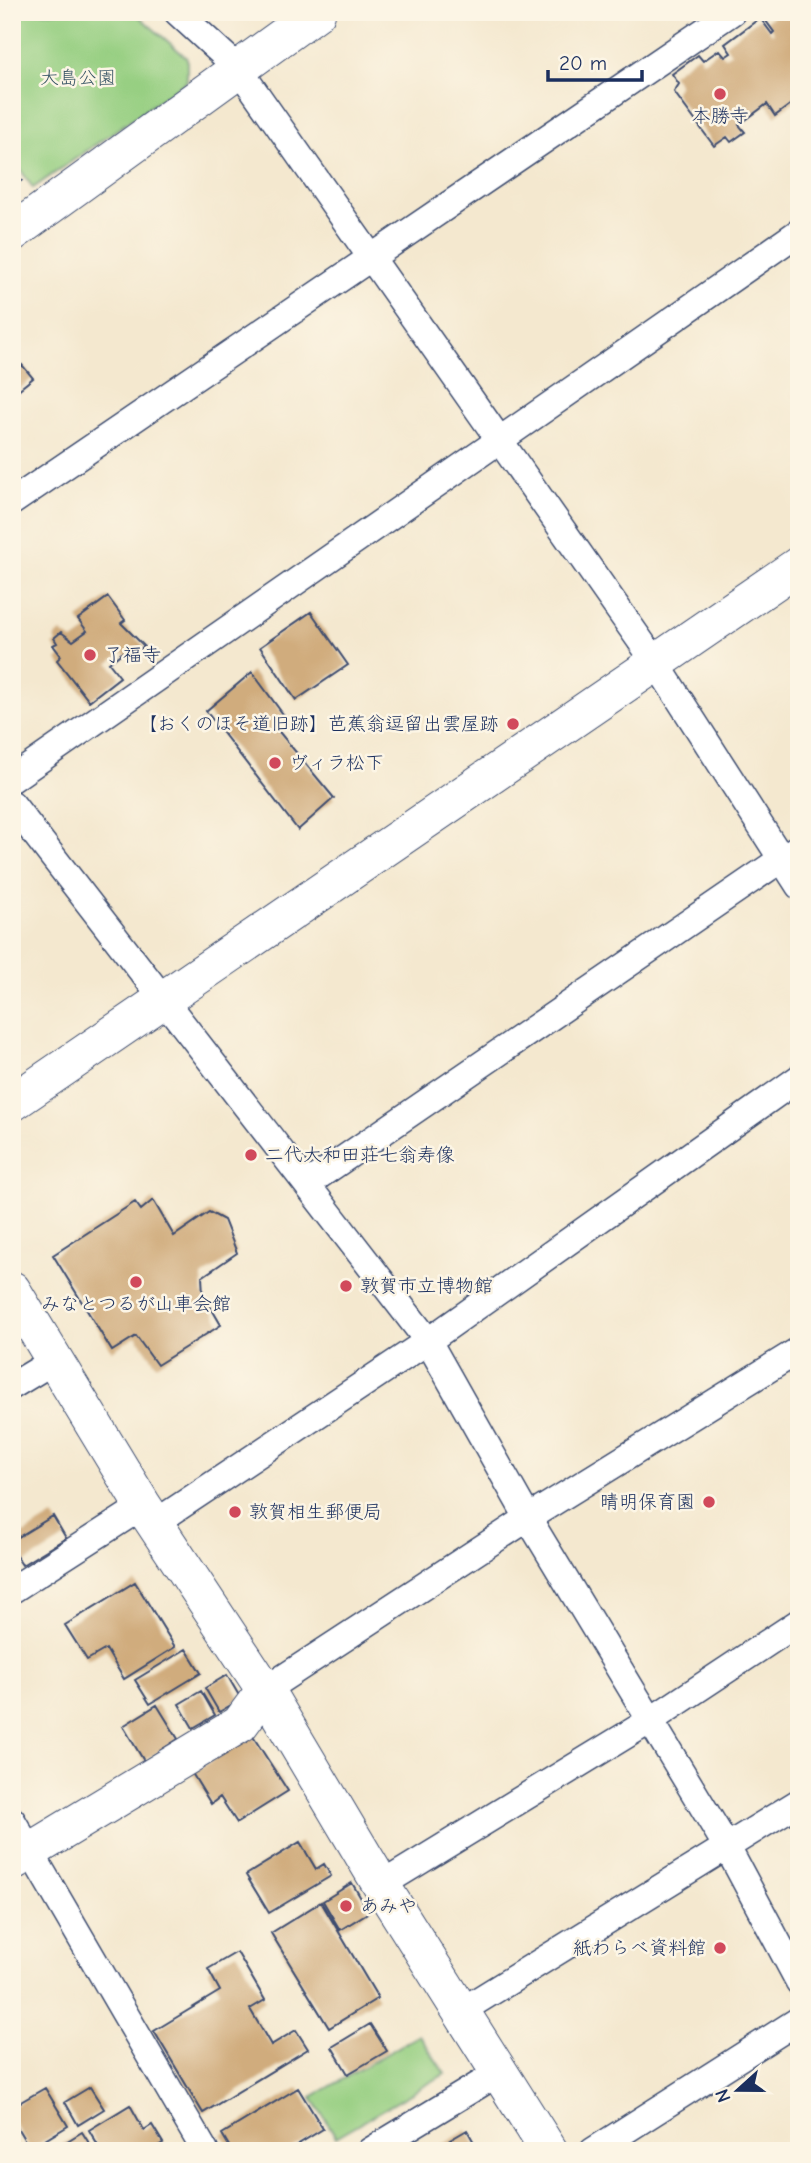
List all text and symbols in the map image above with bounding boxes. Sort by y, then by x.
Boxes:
scale bar [548,38,643,82]
text: 20 m [559,51,607,75]
park label: 大島公園 [40,67,116,89]
marker: 本勝寺 [712,86,728,102]
place label: 本勝寺 [691,105,749,127]
place label: 了福寺 [104,644,161,666]
marker: 了福寺 [82,647,98,663]
place label: 【おくのほそ道旧跡】芭蕉翁逗留出雲屋跡 [138,713,499,735]
marker: 【おくのほそ道旧跡】芭蕉翁逗留出雲屋跡 [505,716,521,732]
place label: ヴィラ松下 [289,752,384,774]
marker: ヴィラ松下 [267,755,283,771]
place label: 二代大和田荘七翁寿像 [265,1144,455,1166]
marker: 二代大和田荘七翁寿像 [243,1147,259,1163]
marker: みなとつるが山車会館 [128,1274,144,1290]
place label: 敦賀市立博物館 [360,1275,493,1297]
marker: 敦賀市立博物館 [338,1278,354,1294]
place label: みなとつるが山車会館 [41,1293,231,1315]
place label: 晴明保育園 [600,1491,695,1513]
marker: 晴明保育園 [701,1494,717,1510]
place label: 敦賀相生郵便局 [249,1501,382,1523]
marker: 敦賀相生郵便局 [227,1504,243,1520]
place label: あみや [360,1895,417,1917]
marker: あみや [338,1898,354,1914]
place label: 紙わらべ資料館 [573,1937,706,1959]
marker: 紙わらべ資料館 [712,1940,728,1956]
north arrow [702,2054,772,2124]
text: N [711,2086,736,2105]

